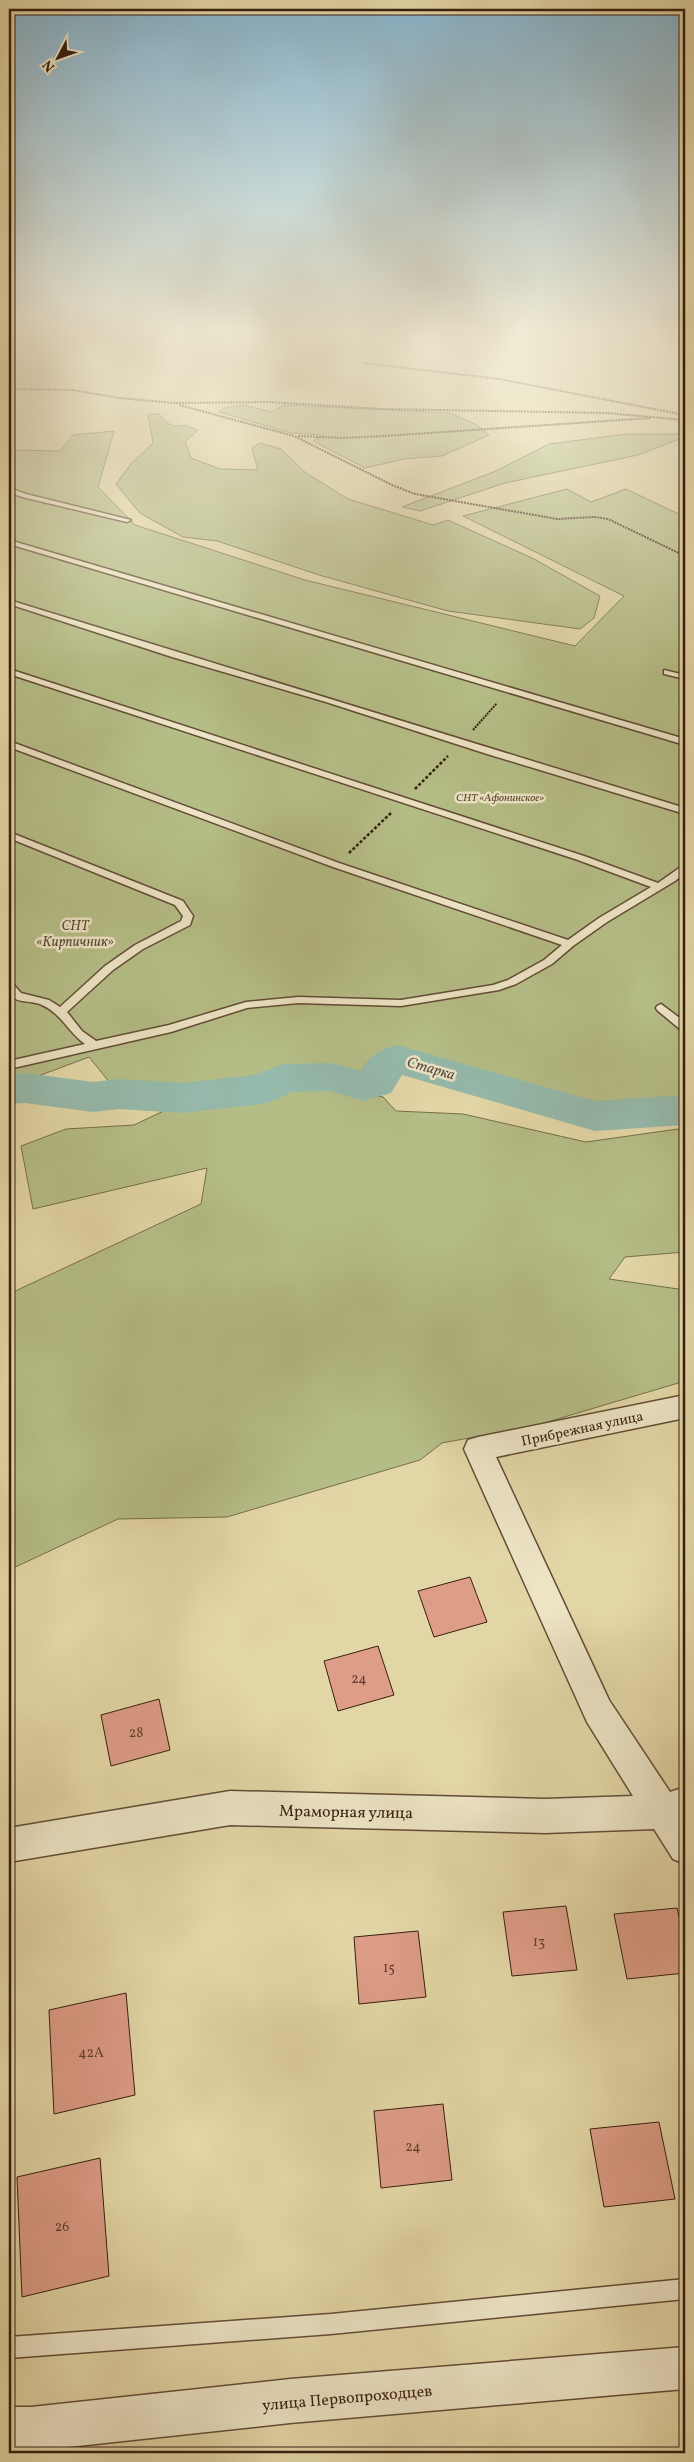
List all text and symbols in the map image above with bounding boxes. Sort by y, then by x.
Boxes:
north arrow [32,32,82,82]
text: N [39,55,60,76]
park label: СНТ «Афонинское» [456,791,544,806]
park label: СНТ «Кирпичник» [36,917,114,952]
water label: Старка [404,1053,457,1086]
street label: Прибрежная улица [520,1407,645,1452]
house number: 24 [351,1670,367,1689]
house number: 28 [129,1724,143,1743]
street label: Мраморная улица [279,1801,413,1825]
house number: 13 [533,1933,545,1952]
house number: 15 [383,1959,395,1978]
house number: 42А [78,2044,104,2063]
house number: 24 [405,2138,421,2157]
house number: 26 [55,2218,69,2237]
street label: улица Первопроходцев [261,2381,433,2417]

